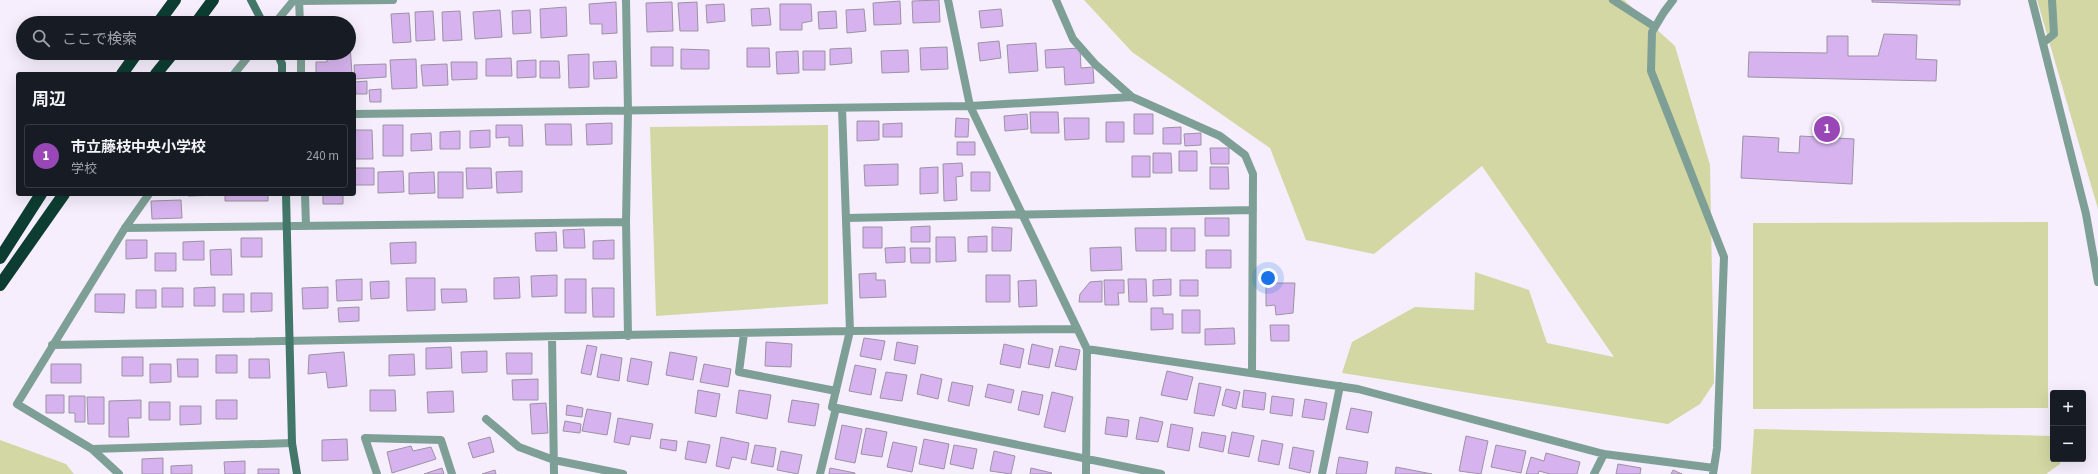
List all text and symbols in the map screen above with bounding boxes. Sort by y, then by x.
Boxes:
search box [16,16,356,60]
icon: search [30,27,52,49]
text: ここで検索 [62,29,137,50]
text: 周辺 [32,88,66,112]
pin: 1 [1814,114,1840,144]
text: 市立藤枝中央小学校 [71,137,206,158]
text: 1 [43,147,49,165]
text: 240 m [306,147,339,165]
text: 学校 [71,160,97,178]
your location [1258,268,1278,288]
map controls [2050,390,2086,462]
button: + [2050,390,2086,426]
button: − [2050,426,2086,462]

